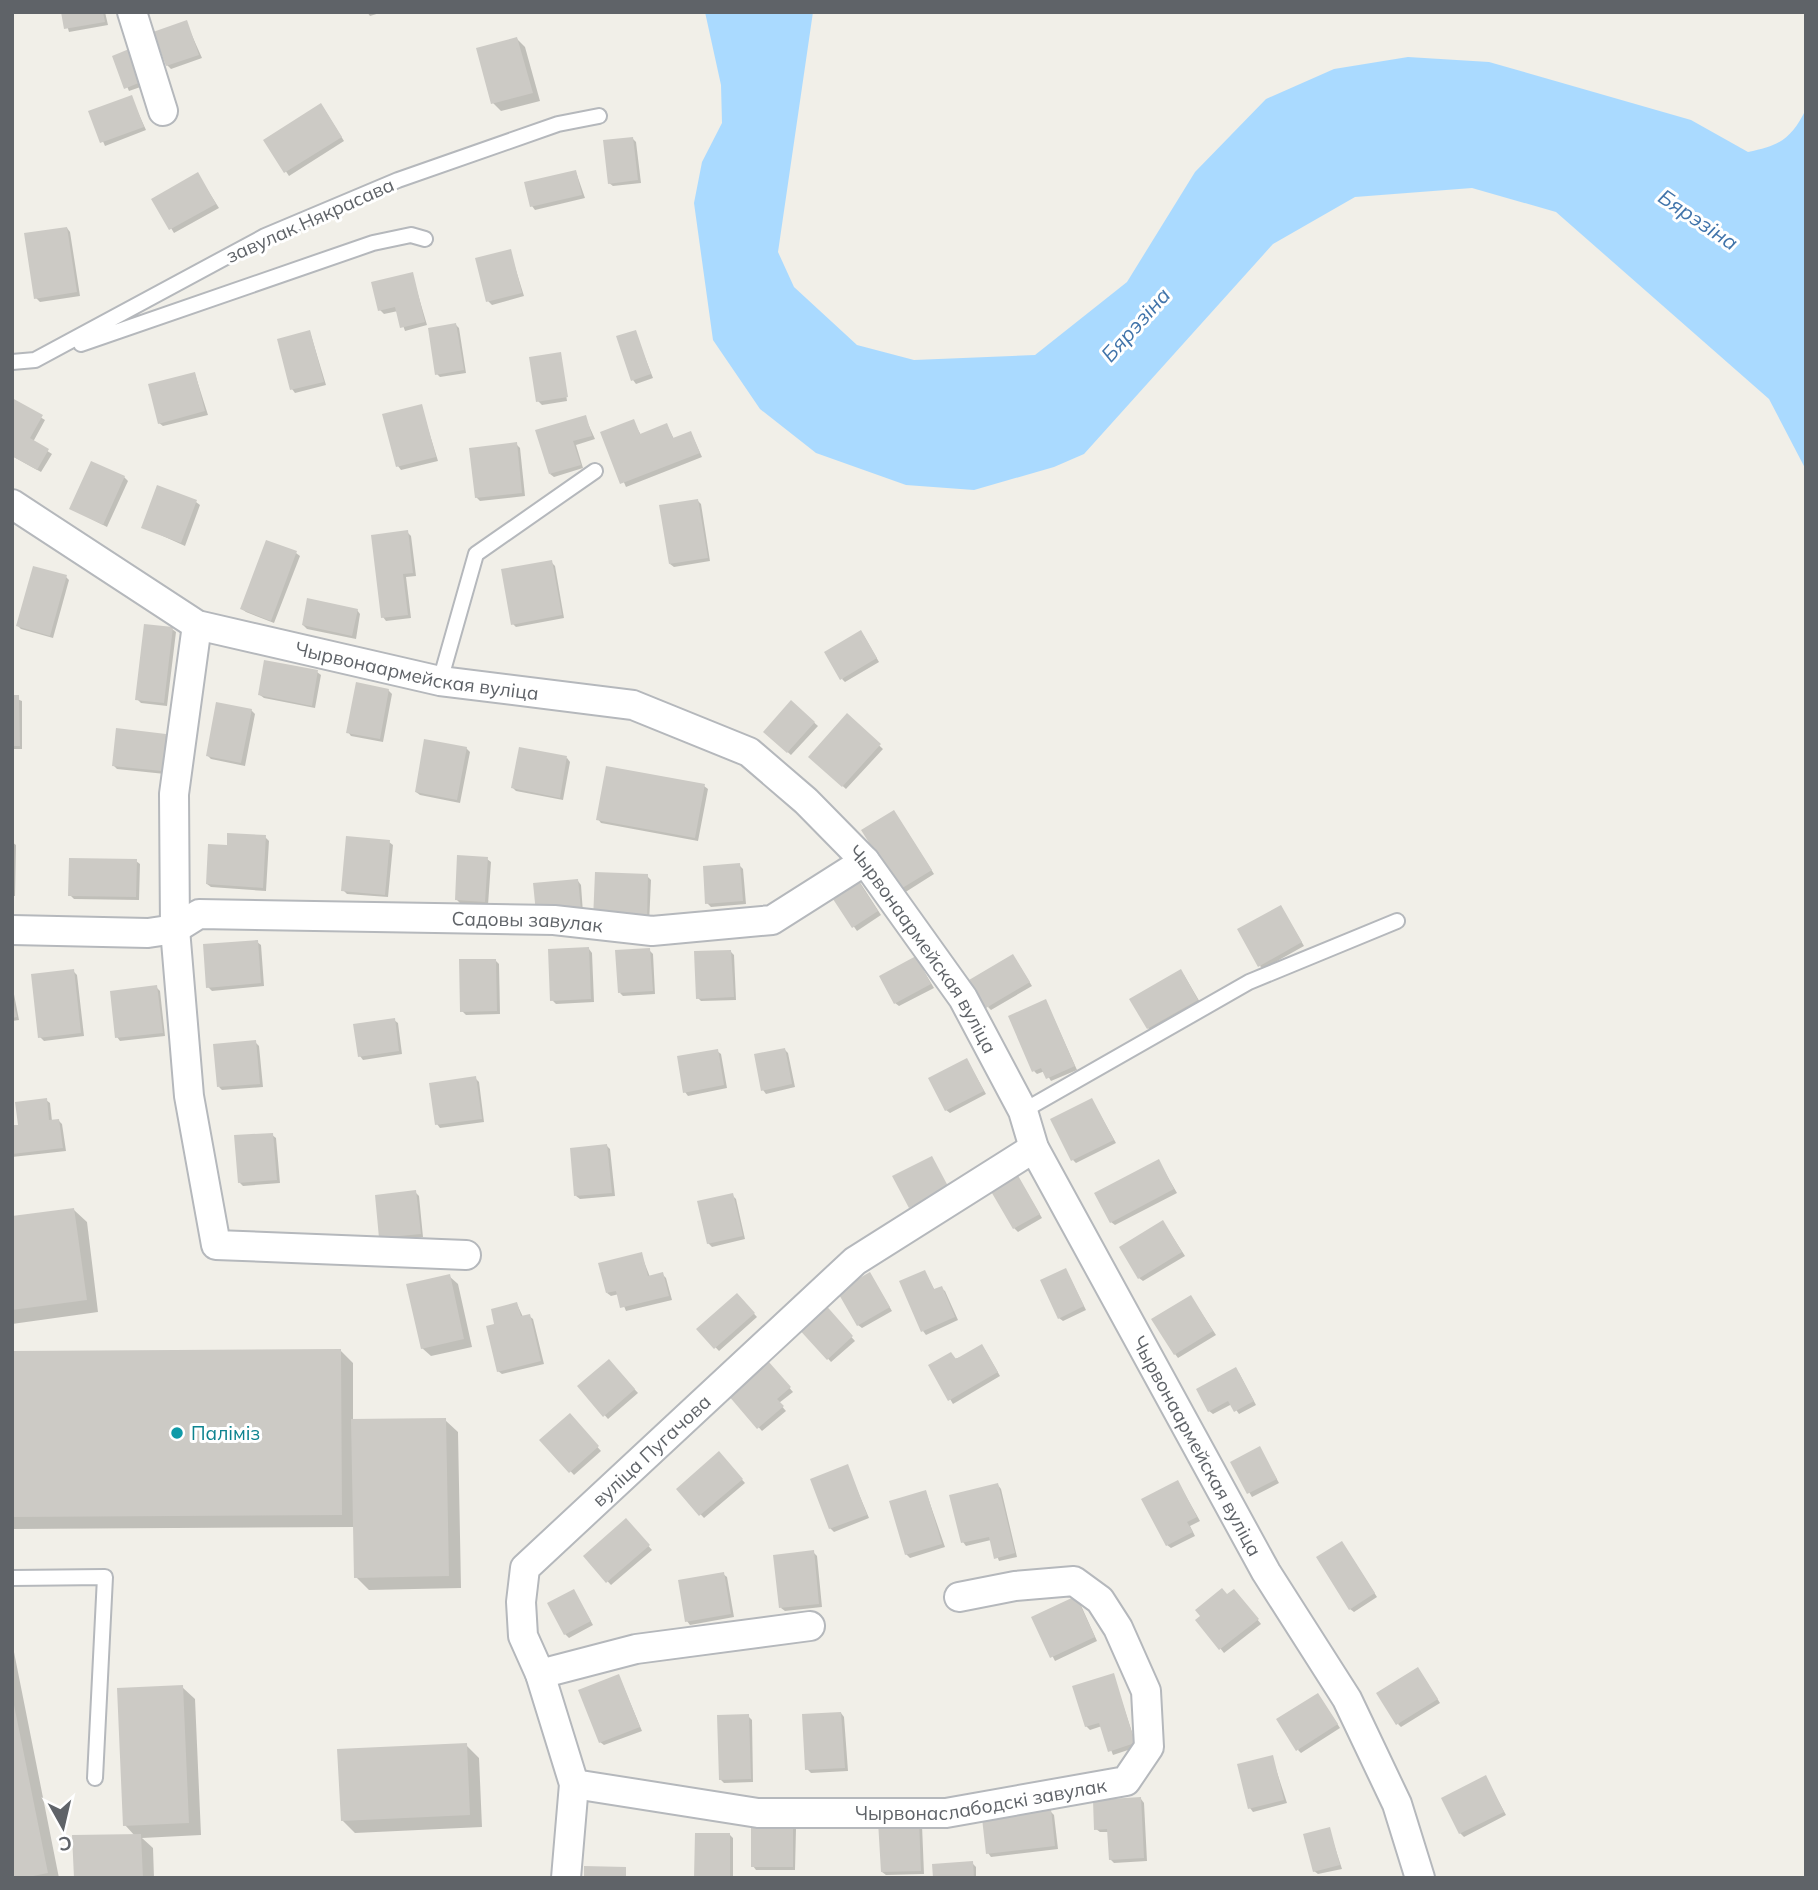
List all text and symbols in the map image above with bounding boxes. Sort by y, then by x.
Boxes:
street label: завулак Някрасава [222,172,398,268]
water label: Бярэзіна [1654,183,1744,255]
water label: Бярэзіна [1095,282,1175,367]
street label: Чырвонаармейская вуліца [293,636,540,705]
street label: Чырвонаармейская вуліца [844,840,1002,1057]
street label: Садовы завулак [451,906,605,937]
street label: Чырвонаармейская вуліца [1127,1332,1267,1560]
street label: вуліца Пугачова [587,1389,716,1511]
place label: Паліміз [191,1421,260,1445]
marker: Паліміз [169,1425,185,1441]
street label: Чырвонаслабодскі завулак [855,1773,1109,1825]
north arrow [28,1792,98,1862]
text: С [57,1831,73,1857]

